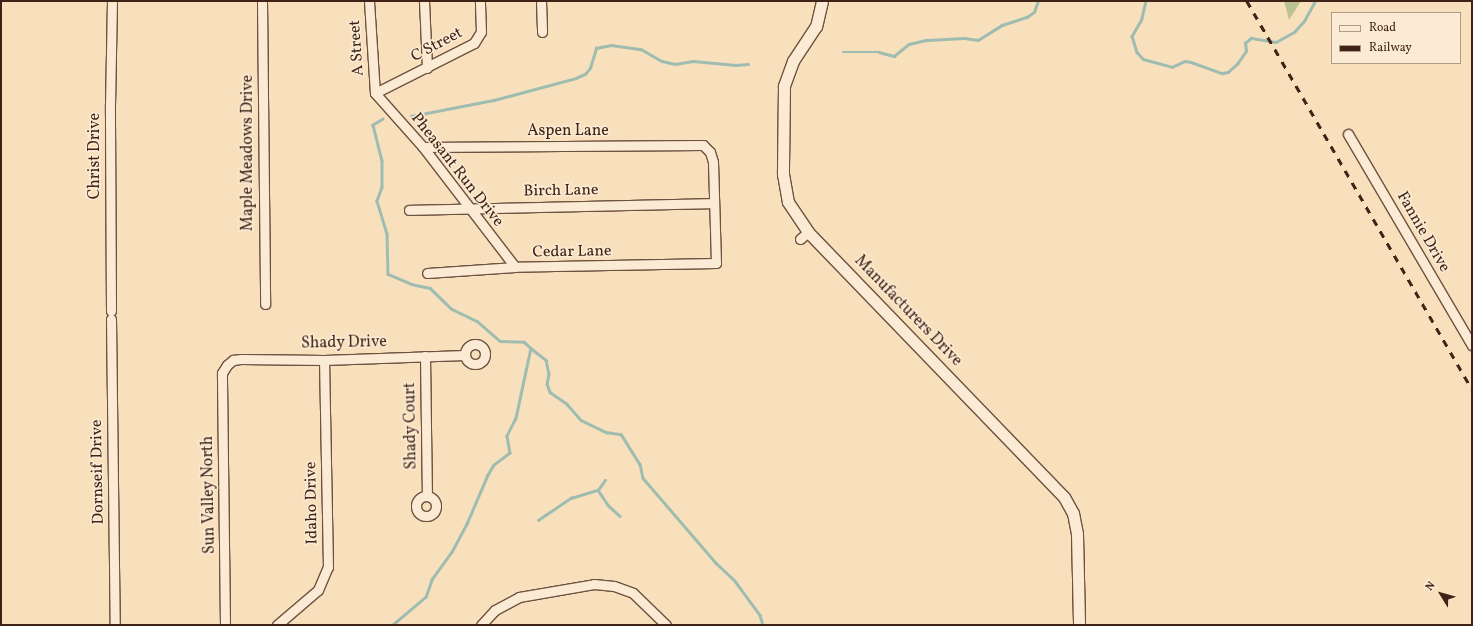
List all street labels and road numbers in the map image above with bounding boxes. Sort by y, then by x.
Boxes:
street label: A Street [345,19,369,77]
street label: C Street [408,23,466,67]
street label: Maple Meadows Drive [238,75,258,231]
street label: Pheasant Run Drive [407,109,507,231]
street label: Christ Drive [85,113,105,199]
street label: Aspen Lane [527,121,609,141]
street label: Birch Lane [523,181,599,201]
street label: Fannie Drive [1392,188,1454,276]
street label: Cedar Lane [532,242,612,262]
street label: Manufacturers Drive [850,252,966,370]
street label: Shady Drive [301,333,387,353]
street label: Shady Court [401,382,421,470]
street label: Dornseif Drive [87,420,109,524]
street label: Sun Valley North [198,435,220,555]
street label: Idaho Drive [302,461,322,545]

